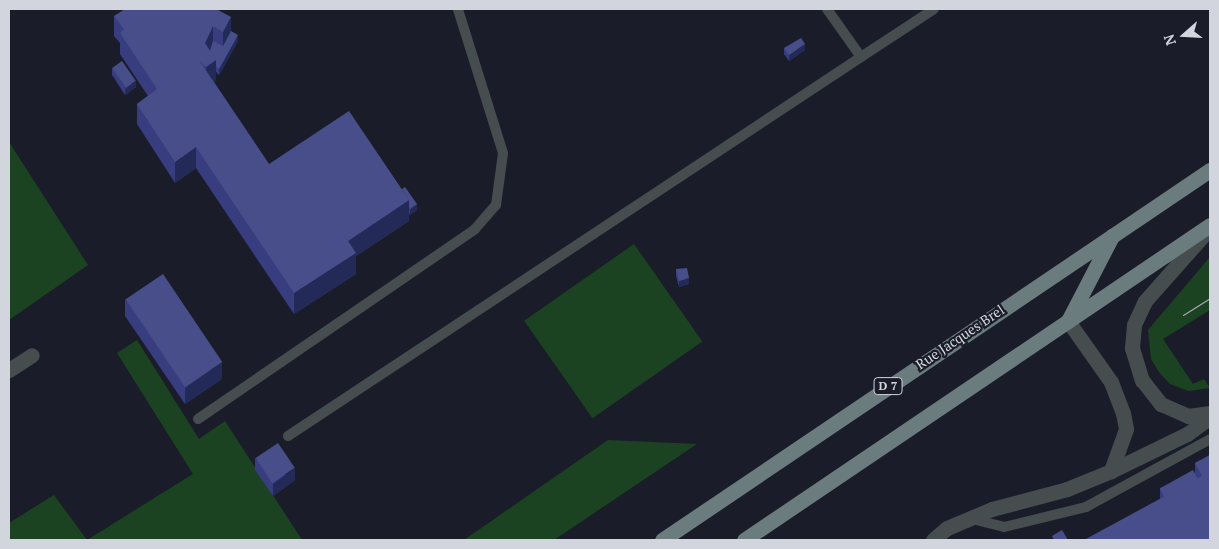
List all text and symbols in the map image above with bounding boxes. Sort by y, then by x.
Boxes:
north arrow [1159,10,1209,60]
text: N [1159,32,1180,48]
street label: Rue Jacques Brel [913,301,1007,373]
road number: D 7 [873,376,903,396]

